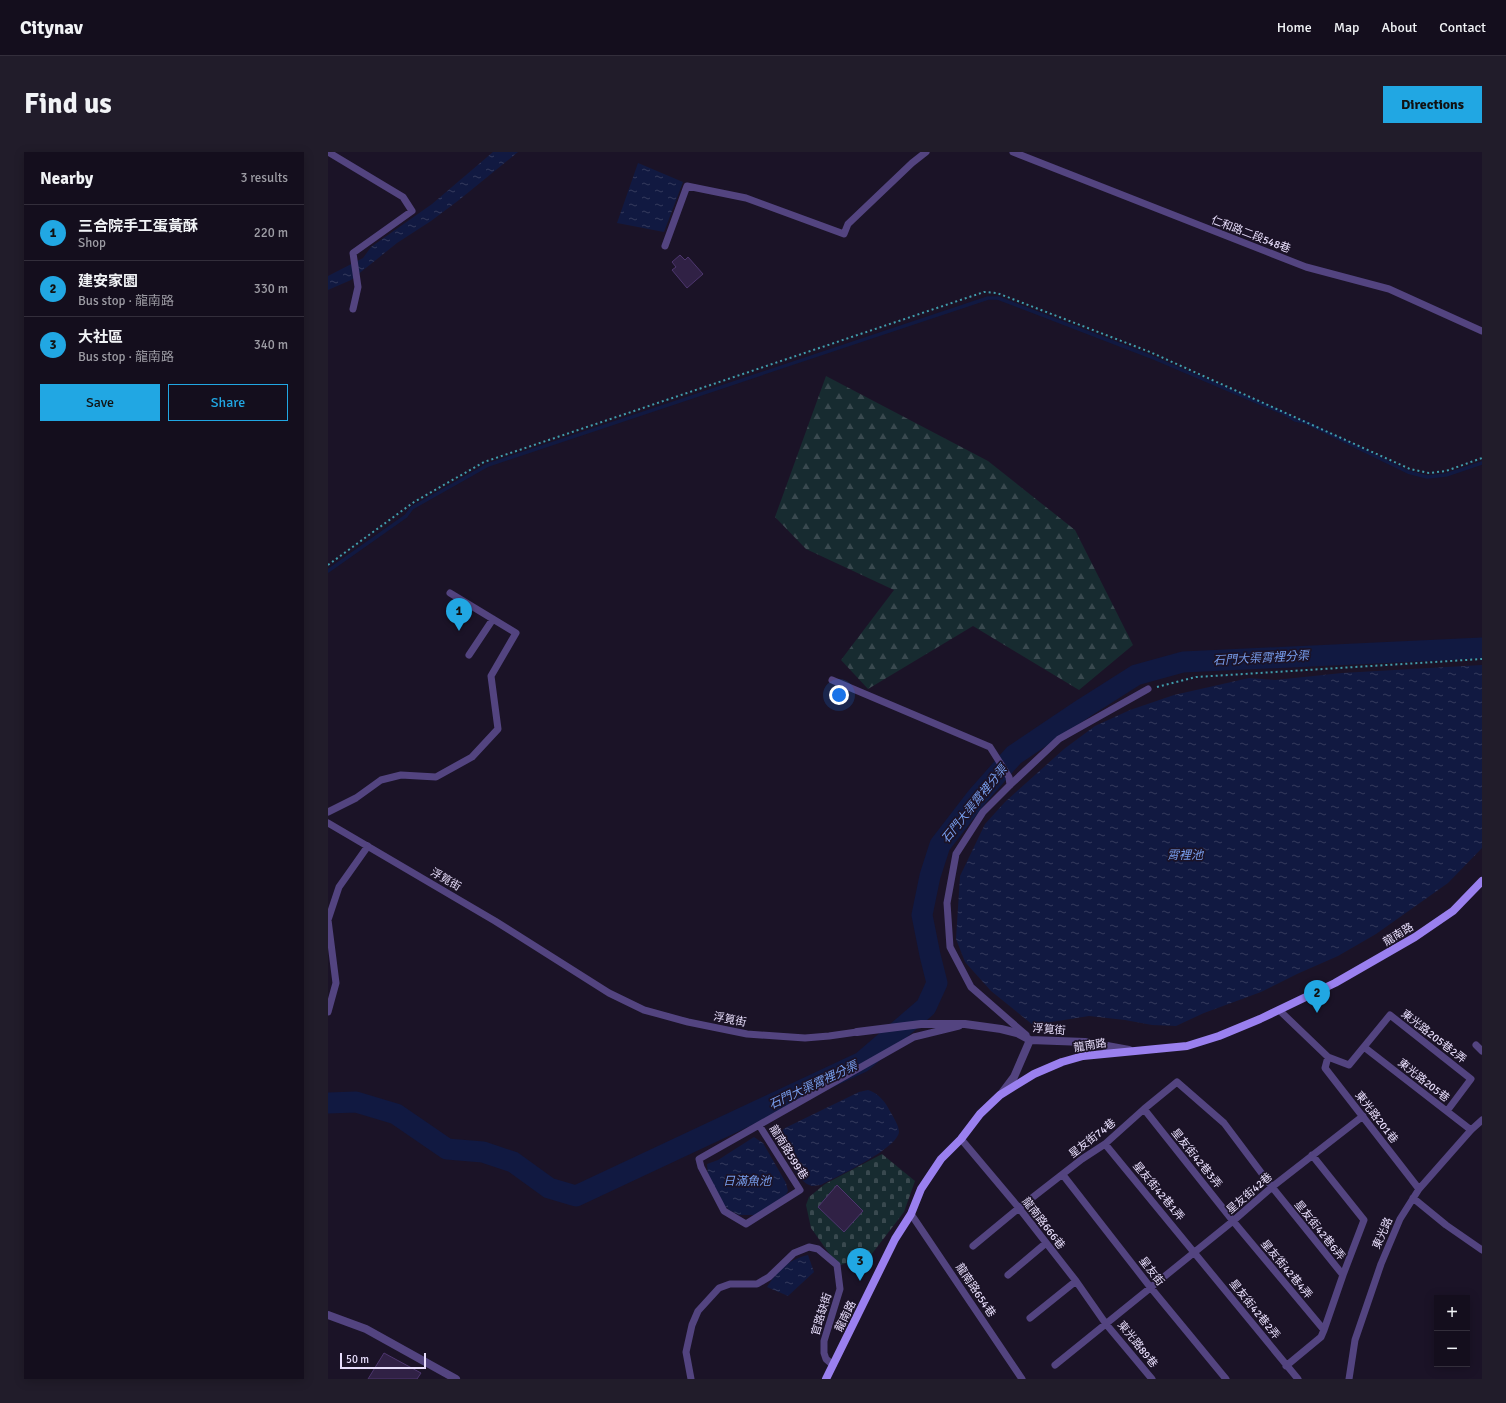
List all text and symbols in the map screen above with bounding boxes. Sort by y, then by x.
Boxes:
text: Citynav [20,16,83,40]
text: Home [1277,19,1312,36]
text: Map [1334,19,1359,36]
text: About [1381,19,1417,36]
text: Contact [1439,19,1486,36]
button: Directions [1383,86,1482,123]
text: Find us [24,87,112,121]
text: Nearby [40,168,93,189]
text: 3 results [240,170,288,186]
street label: 仁和路二段548巷 [1209,213,1292,256]
text: 三合院手工蛋黃酥 [78,217,198,235]
text: 1 [49,225,57,241]
text: 220 m [254,225,288,241]
text: Shop [78,235,106,251]
text: 建安家園 [78,272,138,290]
text: 2 [49,281,57,297]
text: 330 m [254,281,288,297]
text: Bus stop · 龍南路 [78,293,174,309]
text: 大社區 [78,328,123,346]
text: 3 [49,337,57,353]
text: 340 m [254,337,288,353]
text: Bus stop · 龍南路 [78,349,174,365]
button: Save [40,384,160,421]
button: Share [168,384,288,421]
pin: 1 [446,598,472,631]
water label: 石門大渠霄裡分渠 [1213,648,1311,669]
your location [829,685,849,705]
water label: 石門大渠霄裡分渠 [938,761,1012,846]
water label: 霄裡池 [1167,848,1205,863]
street label: 浮筧街 [428,866,463,893]
street label: 龍南路 [1381,920,1416,948]
pin: 2 [1304,980,1330,1013]
street label: 東光路205巷2弄 [1399,1007,1469,1066]
street label: 浮筧街 [712,1010,747,1029]
street label: 浮筧街 [1032,1022,1066,1037]
street label: 龍南路 [1073,1036,1107,1054]
street label: 東光路205巷 [1395,1056,1452,1105]
water label: 石門大渠霄裡分渠 [767,1058,862,1113]
street label: 東光路201巷 [1352,1089,1401,1146]
street label: 星友街74巷 [1066,1116,1118,1161]
street label: 龍南路599巷 [767,1123,810,1182]
street label: 星友街42巷3弄 [1169,1126,1225,1191]
street label: 星友街42巷1弄 [1130,1159,1187,1223]
street label: 星友街42巷 [1224,1170,1275,1217]
water label: 日滿魚池 [723,1174,773,1189]
street label: 龍南路666巷 [1019,1195,1068,1252]
street label: 星友街42巷6弄 [1292,1198,1348,1263]
street label: 東光路 [1370,1215,1395,1251]
street label: 星友街42巷4弄 [1258,1237,1315,1301]
pin: 3 [847,1248,873,1281]
street label: 星友街 [1136,1254,1167,1288]
street label: 龍南路654巷 [953,1261,998,1320]
street label: 星友街42巷2弄 [1227,1277,1283,1342]
street label: 官路缺街 [809,1291,834,1337]
map controls [1434,1295,1470,1367]
button: + [1434,1295,1470,1331]
street label: 龍南路 [832,1299,859,1334]
street label: 東光路89巷 [1115,1319,1160,1370]
button: − [1434,1331,1470,1367]
scale bar [340,1351,426,1370]
text: 50 m [346,1353,369,1366]

